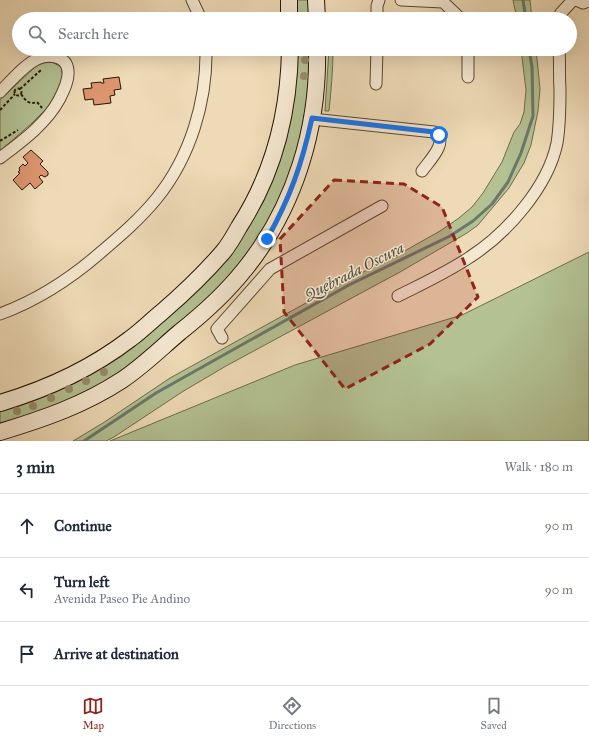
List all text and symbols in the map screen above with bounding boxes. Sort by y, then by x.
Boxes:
search box [12,12,577,56]
icon: search [26,23,48,45]
text: Search here [58,25,129,43]
route start [430,126,448,144]
route end [258,230,276,248]
water label: Quebrada Oscura [300,238,407,305]
text: 3 min [16,457,55,478]
text: Walk · 180 m [504,459,573,475]
icon: ahead [16,515,38,537]
text: Continue [54,517,112,535]
text: 90 m [545,518,573,534]
text: Turn left [54,573,110,591]
icon: left [16,579,38,601]
text: 90 m [545,582,573,598]
text: Avenida Paseo Pie Andino [54,591,190,607]
icon: arrive [16,643,38,665]
text: Arrive at destination [54,645,179,663]
tab: Map [82,695,104,732]
tab: Directions [269,695,316,732]
tab: Saved [481,695,507,732]

